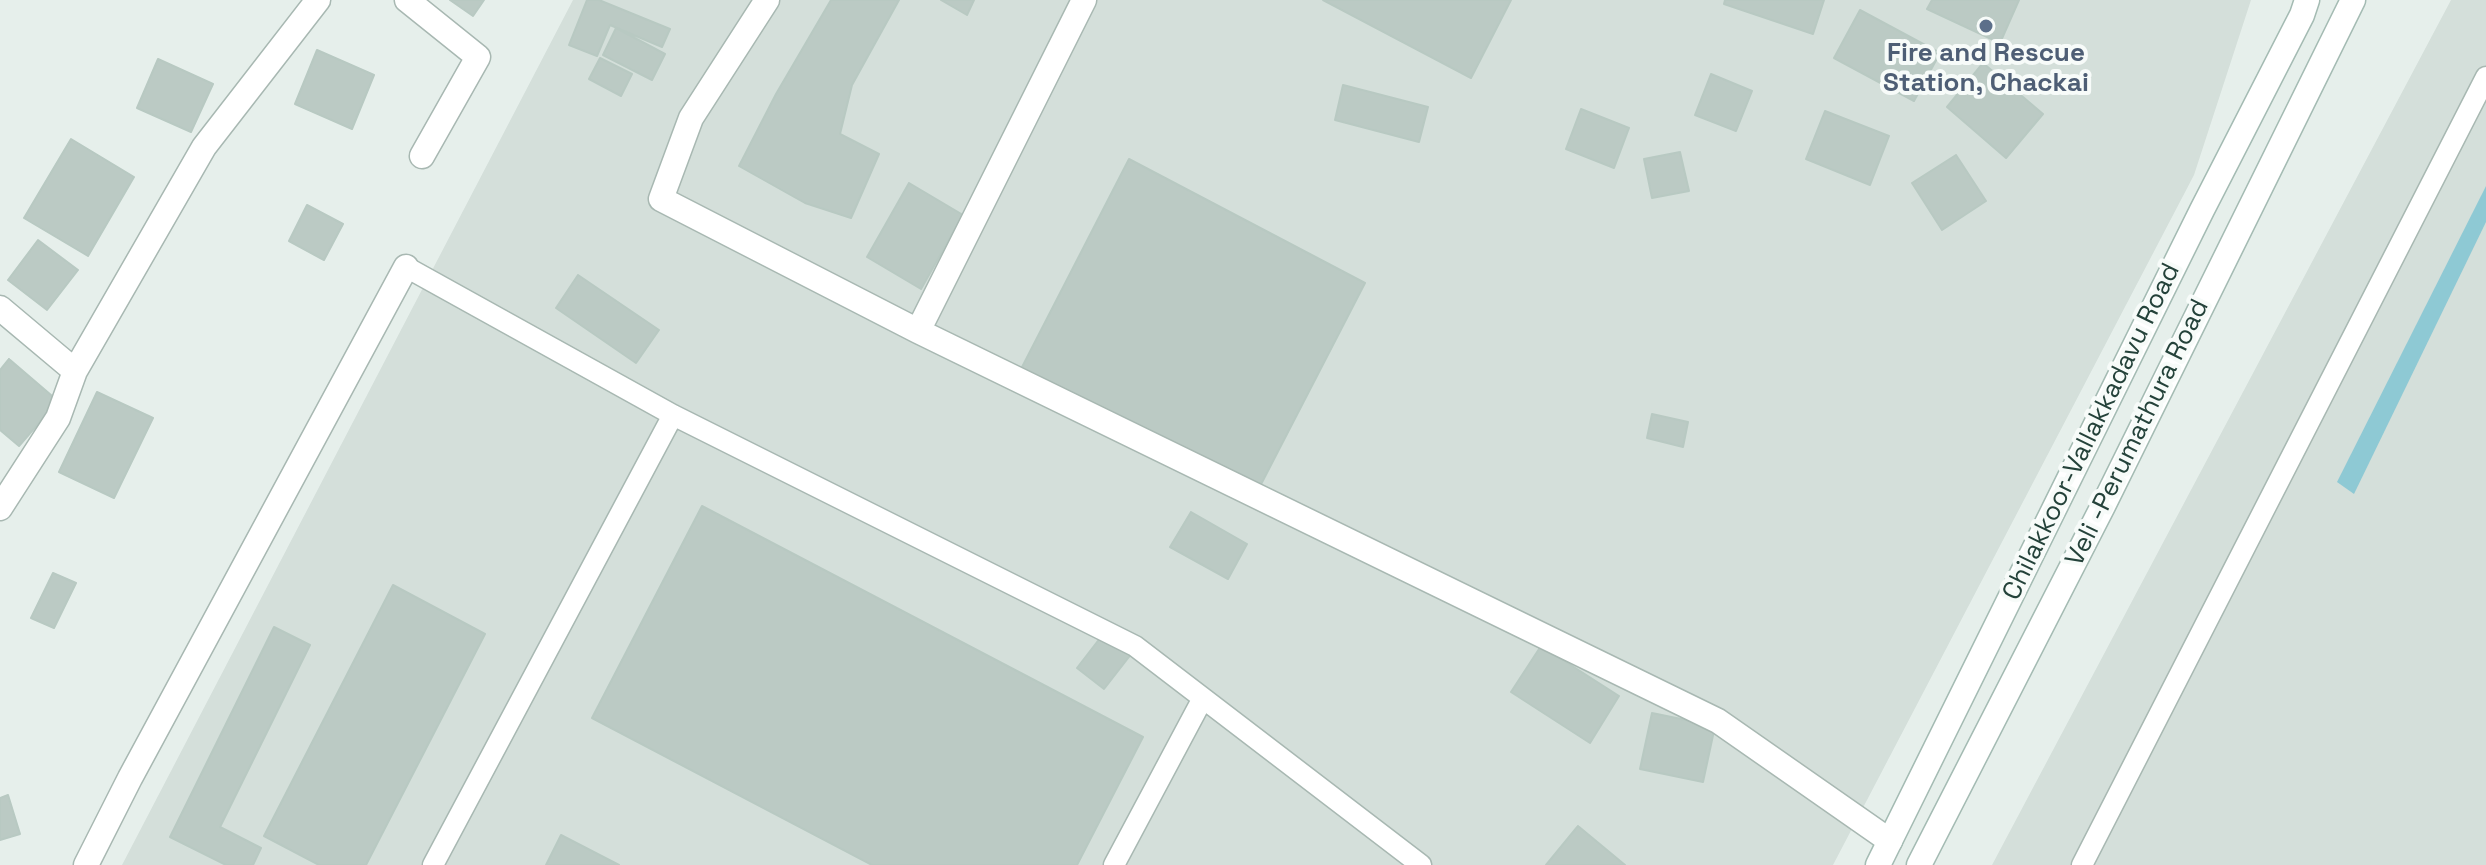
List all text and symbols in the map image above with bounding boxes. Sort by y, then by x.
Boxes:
marker: Fire and Rescue Station, Chackai [1977,17,1995,35]
place label: Fire and Rescue Station, Chackai [1883,38,2089,100]
street label: Chilakkoor-Vallakkadavu Road [1997,258,2187,606]
street label: Veli -Perumathura Road [2060,294,2216,572]

